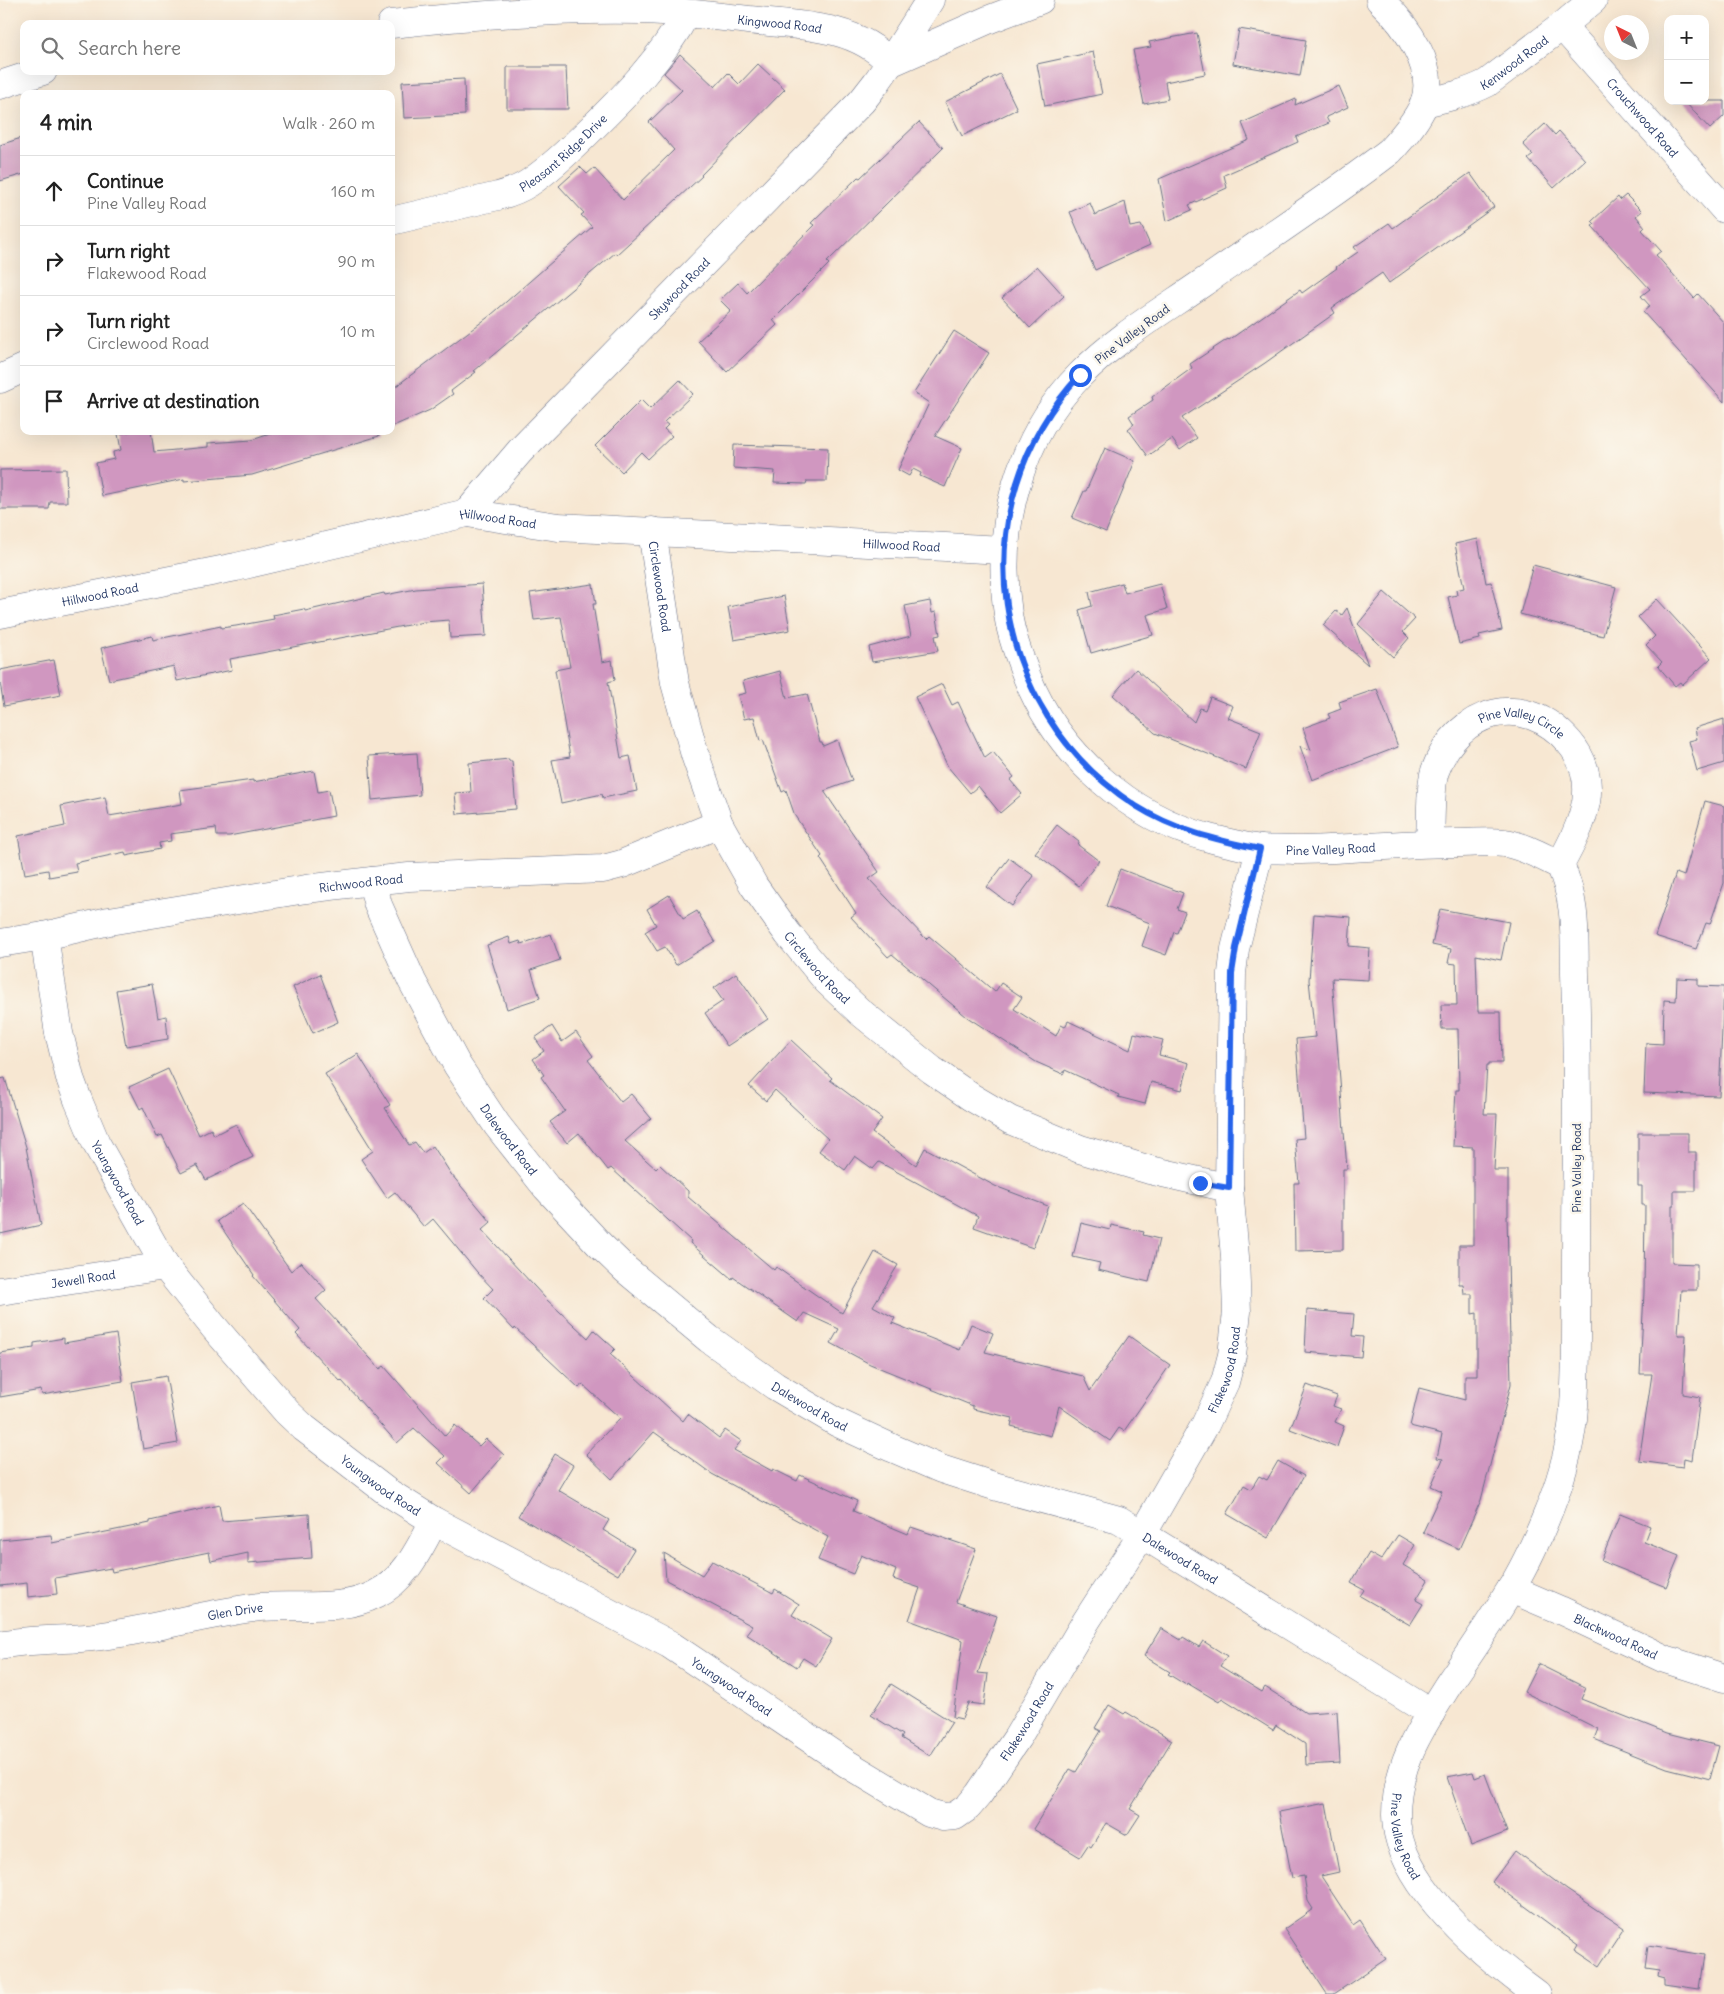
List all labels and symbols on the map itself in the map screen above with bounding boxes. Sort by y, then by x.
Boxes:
street label: Kingwood Road [737,11,823,36]
north arrow [1604,15,1649,60]
street label: Kenwood Road [1477,32,1551,93]
street label: Crouchwood Road [1604,75,1682,160]
street label: Pleasant Ridge Drive [517,111,610,195]
street label: Skywood Road [645,254,713,322]
street label: Pine Valley Road [1092,301,1172,367]
route start [1069,364,1092,387]
street label: Hillwood Road [458,505,537,531]
street label: Hillwood Road [862,535,941,554]
street label: Circlewood Road [646,540,675,633]
street label: Hillwood Road [60,579,140,609]
street label: Pine Valley Circle [1476,704,1568,741]
street label: Pine Valley Road [1286,839,1376,858]
street label: Richwood Road [318,870,403,895]
street label: Circlewood Road [781,928,853,1006]
street label: Dalewood Road [477,1101,541,1178]
street label: Pine Valley Road [1569,1123,1584,1213]
street label: Youngwood Road [89,1138,148,1227]
route end [1189,1172,1212,1195]
street label: Jewell Road [50,1266,116,1291]
street label: Flakewood Road [1204,1326,1243,1415]
street label: Dalewood Road [769,1378,850,1434]
street label: Youngwood Road [338,1452,424,1518]
street label: Dalewood Road [1140,1529,1221,1587]
street label: Glen Drive [206,1599,264,1623]
street label: Blackwood Road [1572,1610,1660,1662]
street label: Youngwood Road [688,1654,775,1719]
street label: Flakewood Road [996,1679,1056,1763]
street label: Pine Valley Road [1388,1792,1424,1882]

